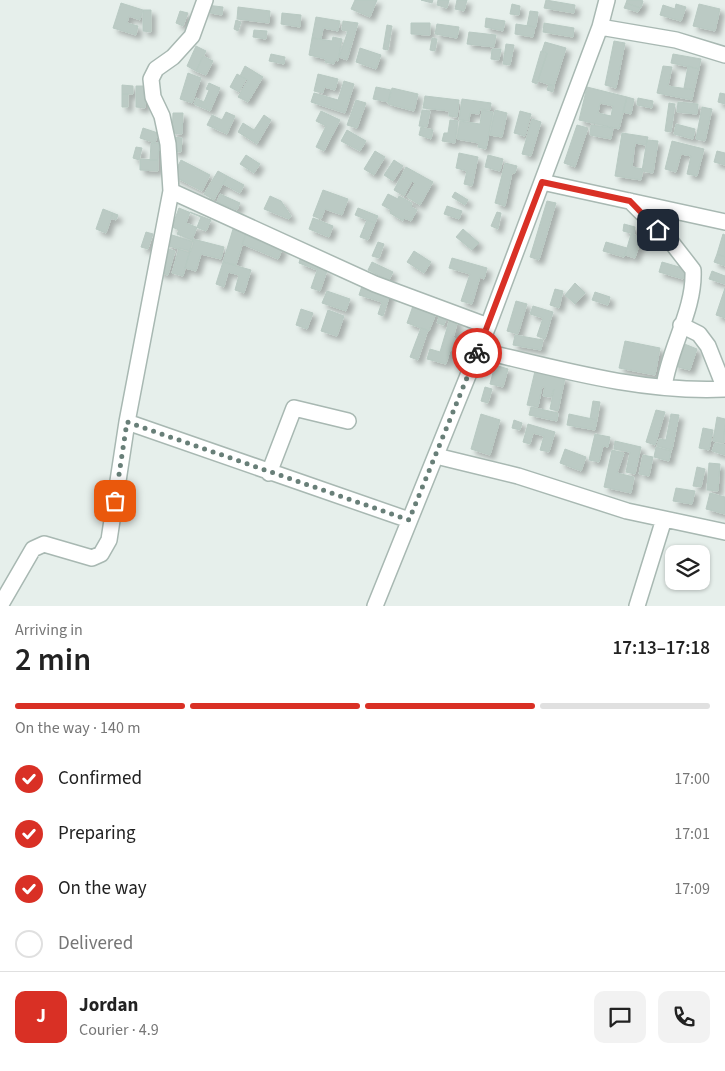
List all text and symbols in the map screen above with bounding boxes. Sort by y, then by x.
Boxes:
pin [637,209,679,251]
icon: home [644,216,672,244]
courier [452,328,502,378]
icon: bike [463,339,491,367]
pin [94,480,136,522]
icon: bag [101,487,129,515]
map controls [665,545,710,590]
button: layers [665,545,710,590]
text: Arriving in [15,619,83,641]
text: 17:13–17:18 [612,635,710,662]
text: 2 min [15,637,91,683]
text: On the way · 140 m [15,717,140,739]
icon: check [15,765,43,793]
text: Confirmed [58,765,142,792]
text: 17:00 [674,768,710,790]
icon: check [15,820,43,848]
text: Preparing [58,820,136,847]
text: 17:01 [674,823,710,845]
icon: check [15,875,43,903]
text: On the way [58,875,147,902]
text: 17:09 [674,878,710,900]
text: Delivered [58,930,133,957]
button: chat [594,991,646,1043]
button: phone [658,991,710,1043]
text: Jordan [79,992,138,1019]
text: J [36,1003,46,1030]
text: Courier · 4.9 [79,1019,159,1041]

